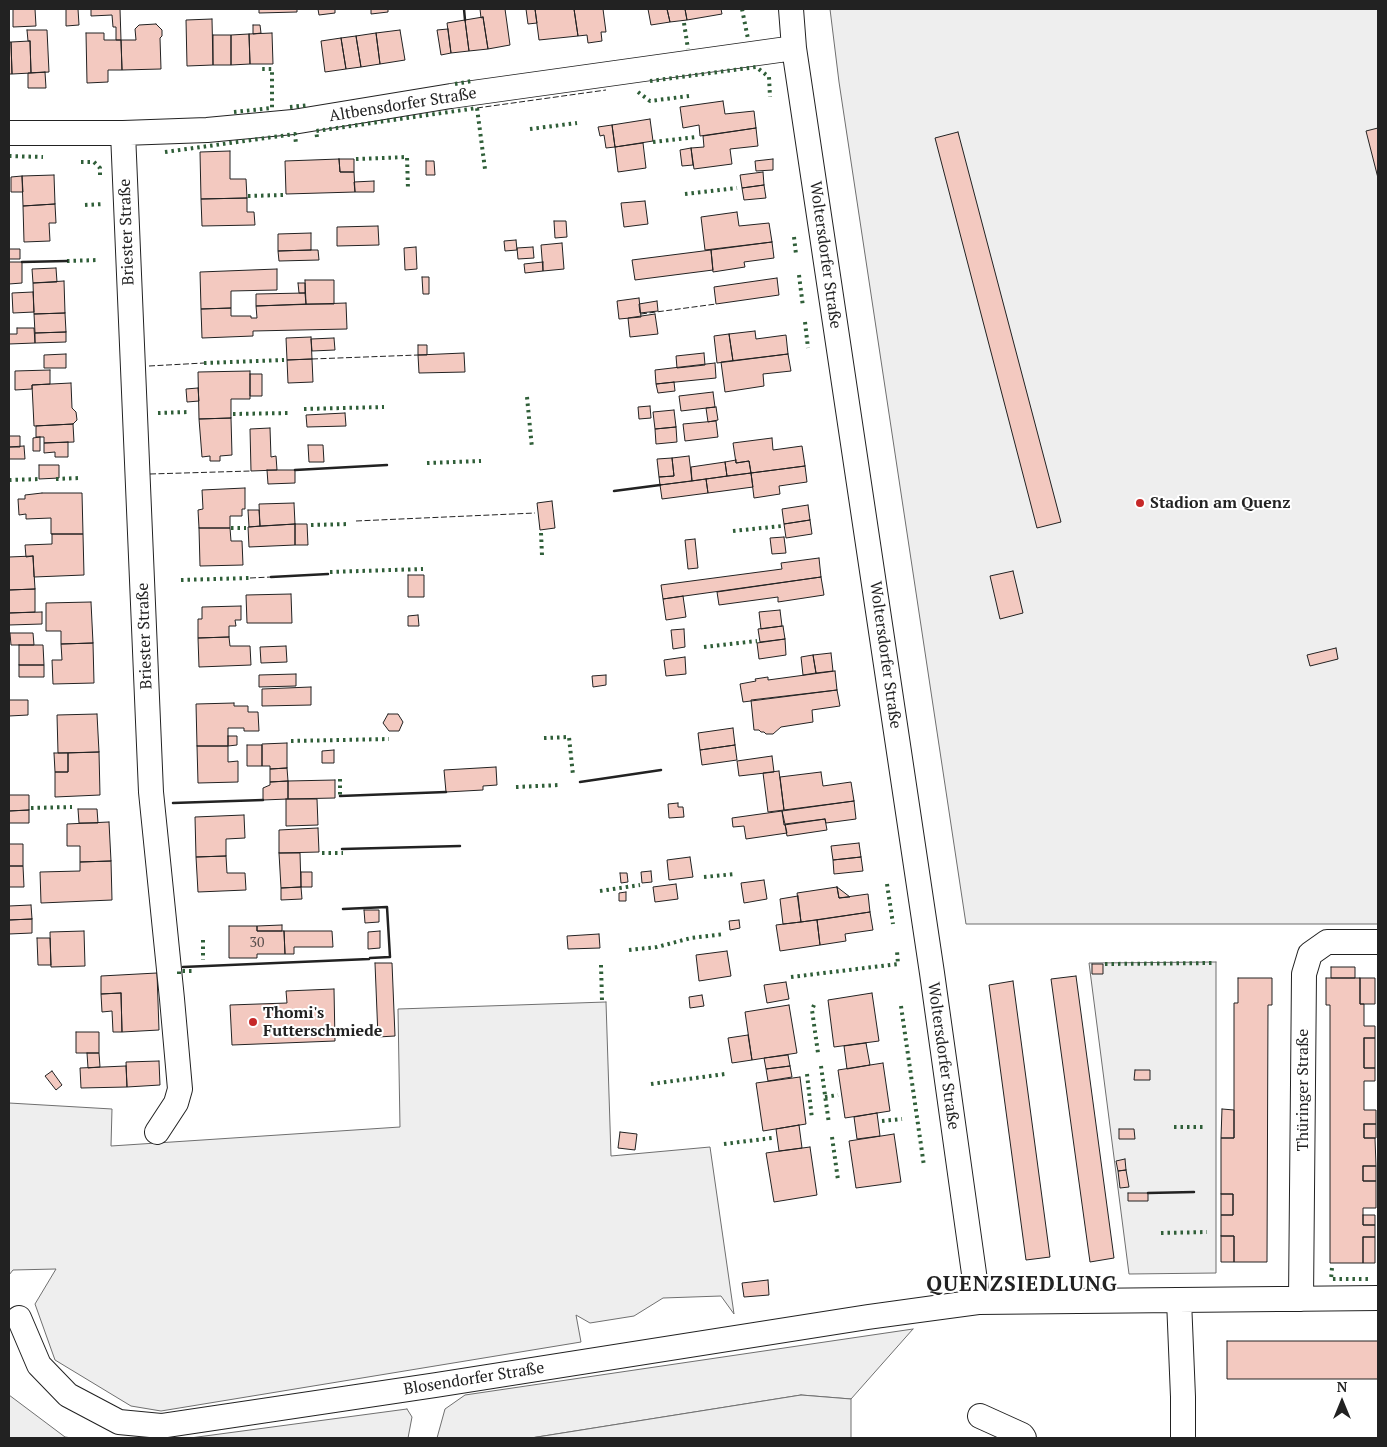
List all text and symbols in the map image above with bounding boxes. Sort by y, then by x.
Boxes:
street label: Altbensdorfer Straße [328,84,478,126]
street label: Briester Straße [116,178,138,286]
street label: Woltersdorfer Straße [805,180,845,330]
place label: Stadion am Quenz [1150,493,1290,513]
marker: Stadion am Quenz [1134,497,1146,509]
street label: Woltersdorfer Straße [865,580,905,730]
street label: Briester Straße [134,582,156,690]
house number: 30 [250,935,264,951]
street label: Woltersdorfer Straße [923,981,963,1131]
place label: Thomi's Futterschmiede [263,1003,382,1041]
marker: Thomi's Futterschmiede [247,1016,259,1028]
street label: Thüringer Straße [1293,1029,1313,1151]
district label: QUENZSIEDLUNG [925,1272,1119,1298]
street label: Blosendorfer Straße [402,1358,546,1400]
north arrow [1317,1377,1367,1427]
text: N [1337,1377,1347,1396]

